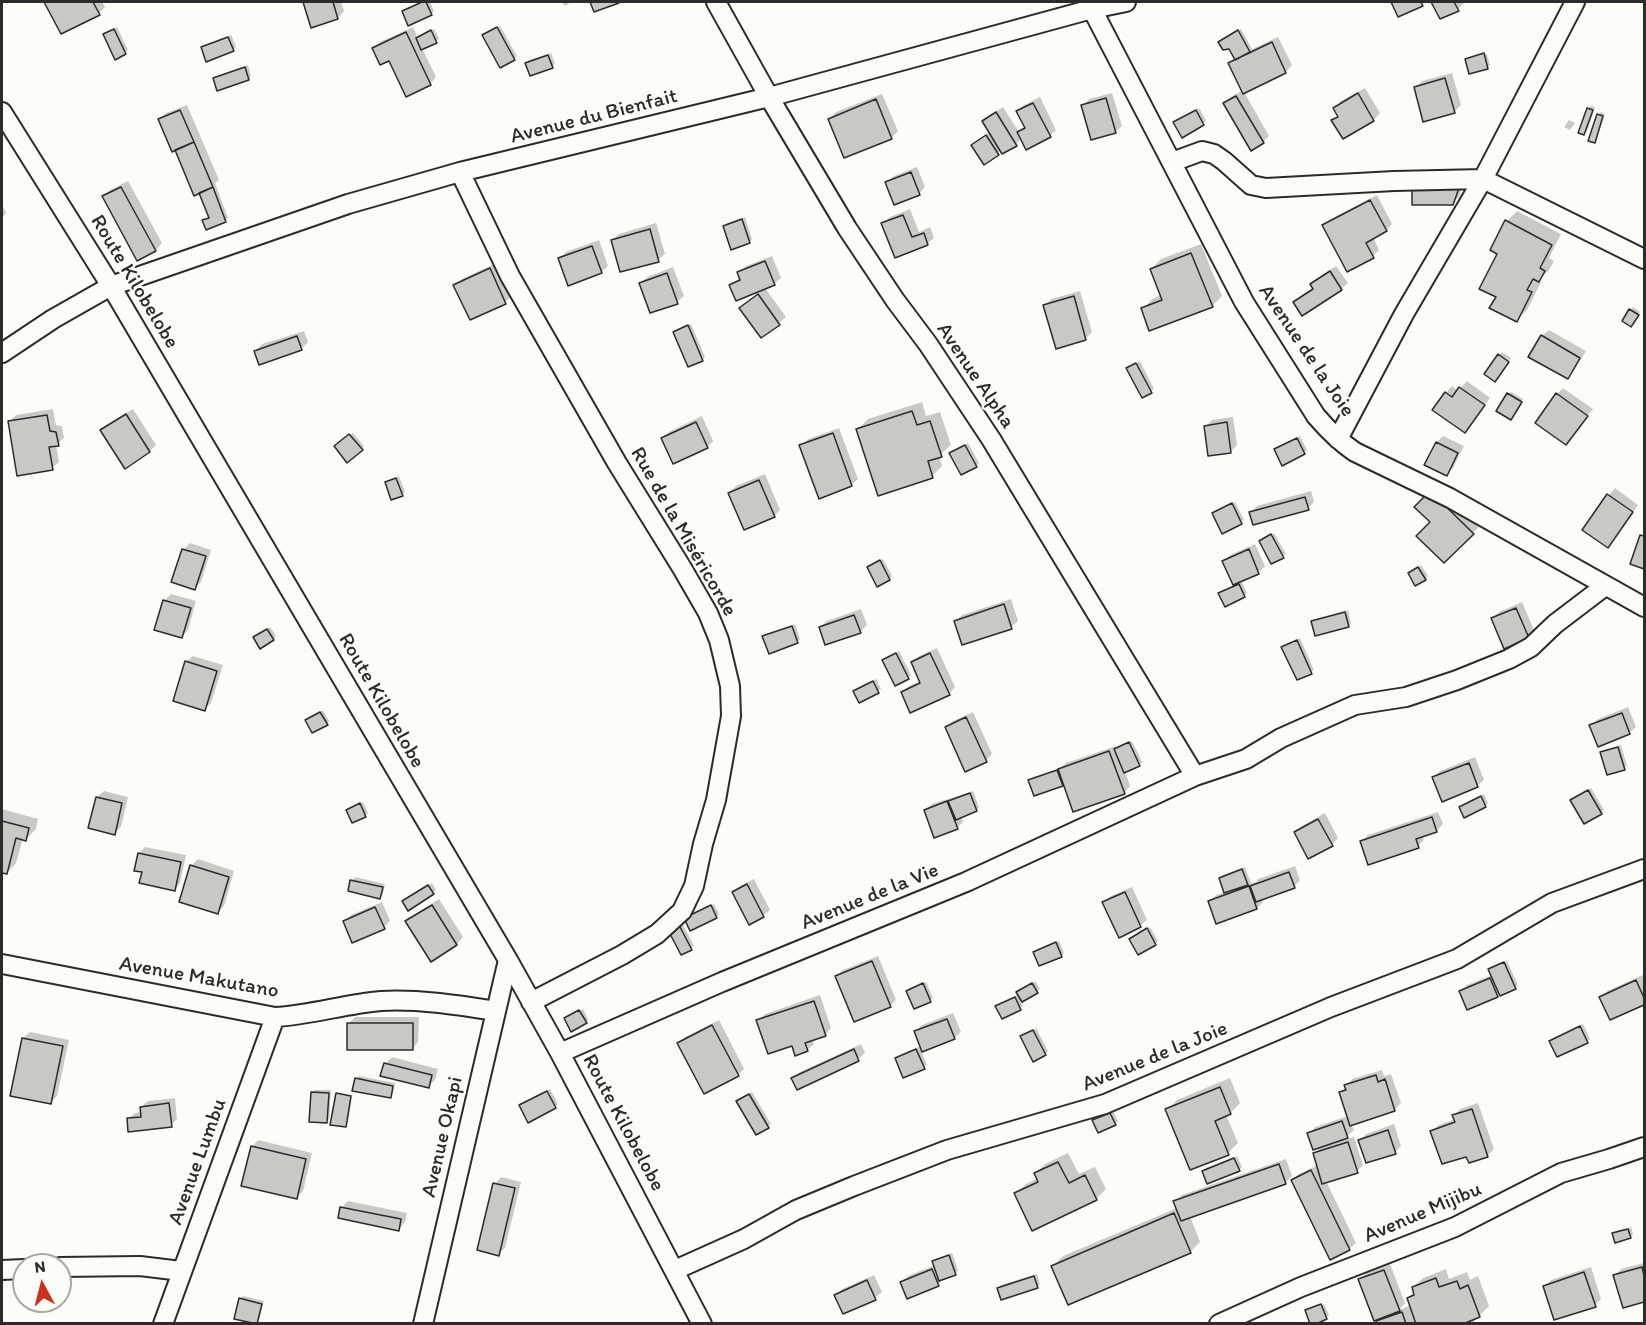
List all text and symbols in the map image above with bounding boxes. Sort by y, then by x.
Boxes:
street label: Avenue du Bienfait [508,84,680,150]
street label: Route Kilobelobe [84,211,184,353]
street label: Avenue de la Joie [1252,280,1360,422]
street label: Avenue Alpha [930,318,1020,434]
street label: Rue de la Miséricorde [624,443,742,621]
street label: Route Kilobelobe [332,629,430,773]
street label: Avenue de la Vie [798,858,942,936]
street label: Avenue Makutano [117,952,281,1004]
street label: Avenue de la Joie [1079,1016,1231,1098]
street label: Route Kilobelobe [576,1050,670,1196]
street label: Avenue Okapi [417,1074,469,1200]
street label: Avenue Lumbu [164,1095,232,1229]
street label: Avenue Mijibu [1360,1177,1486,1249]
north arrow [12,1253,72,1313]
text: N [33,1257,47,1277]

